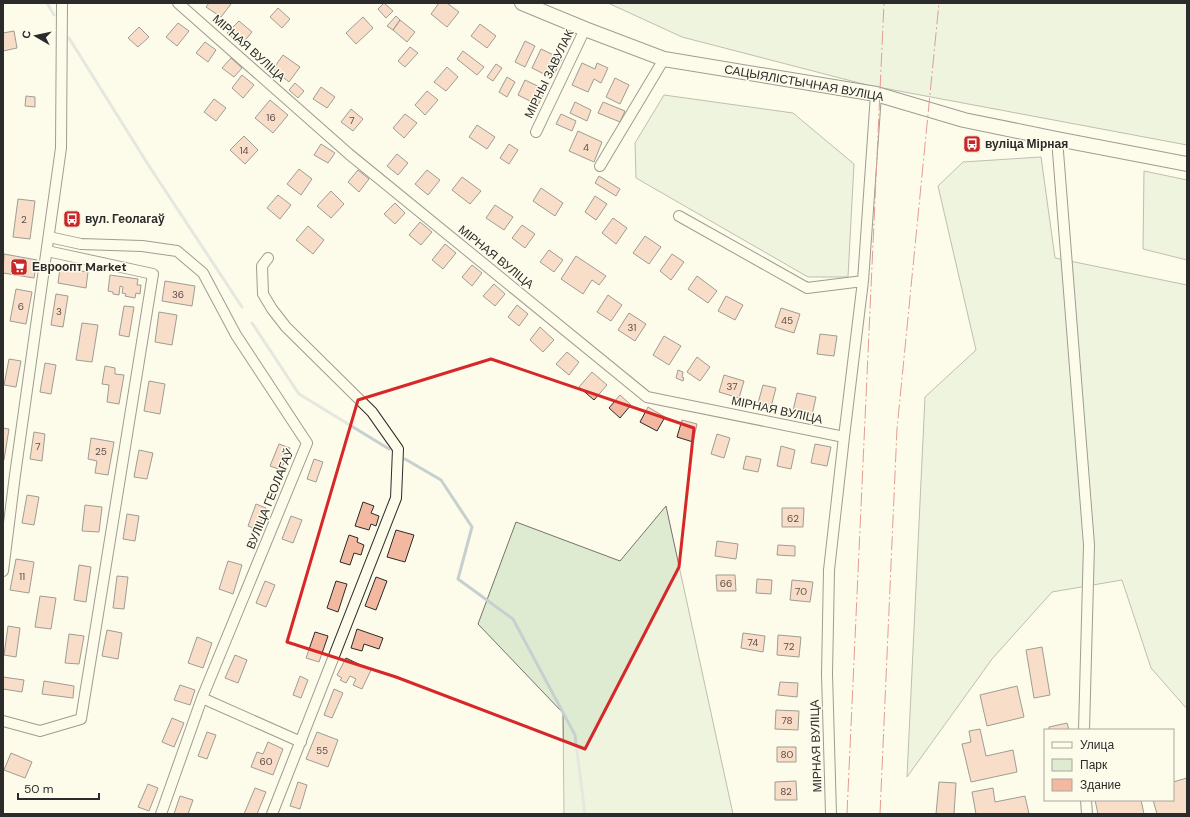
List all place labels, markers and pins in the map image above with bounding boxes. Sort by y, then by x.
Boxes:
bus stop icon: вуліца Мірная [962,134,982,154]
place label: вуліца Мірная [985,136,1068,152]
bus stop icon: вул. Геолагаў [62,209,82,229]
place label: вул. Геолагаў [85,211,165,227]
supermarket icon: Евроопт Market [9,257,29,277]
place label: Евроопт Market [32,259,127,275]

